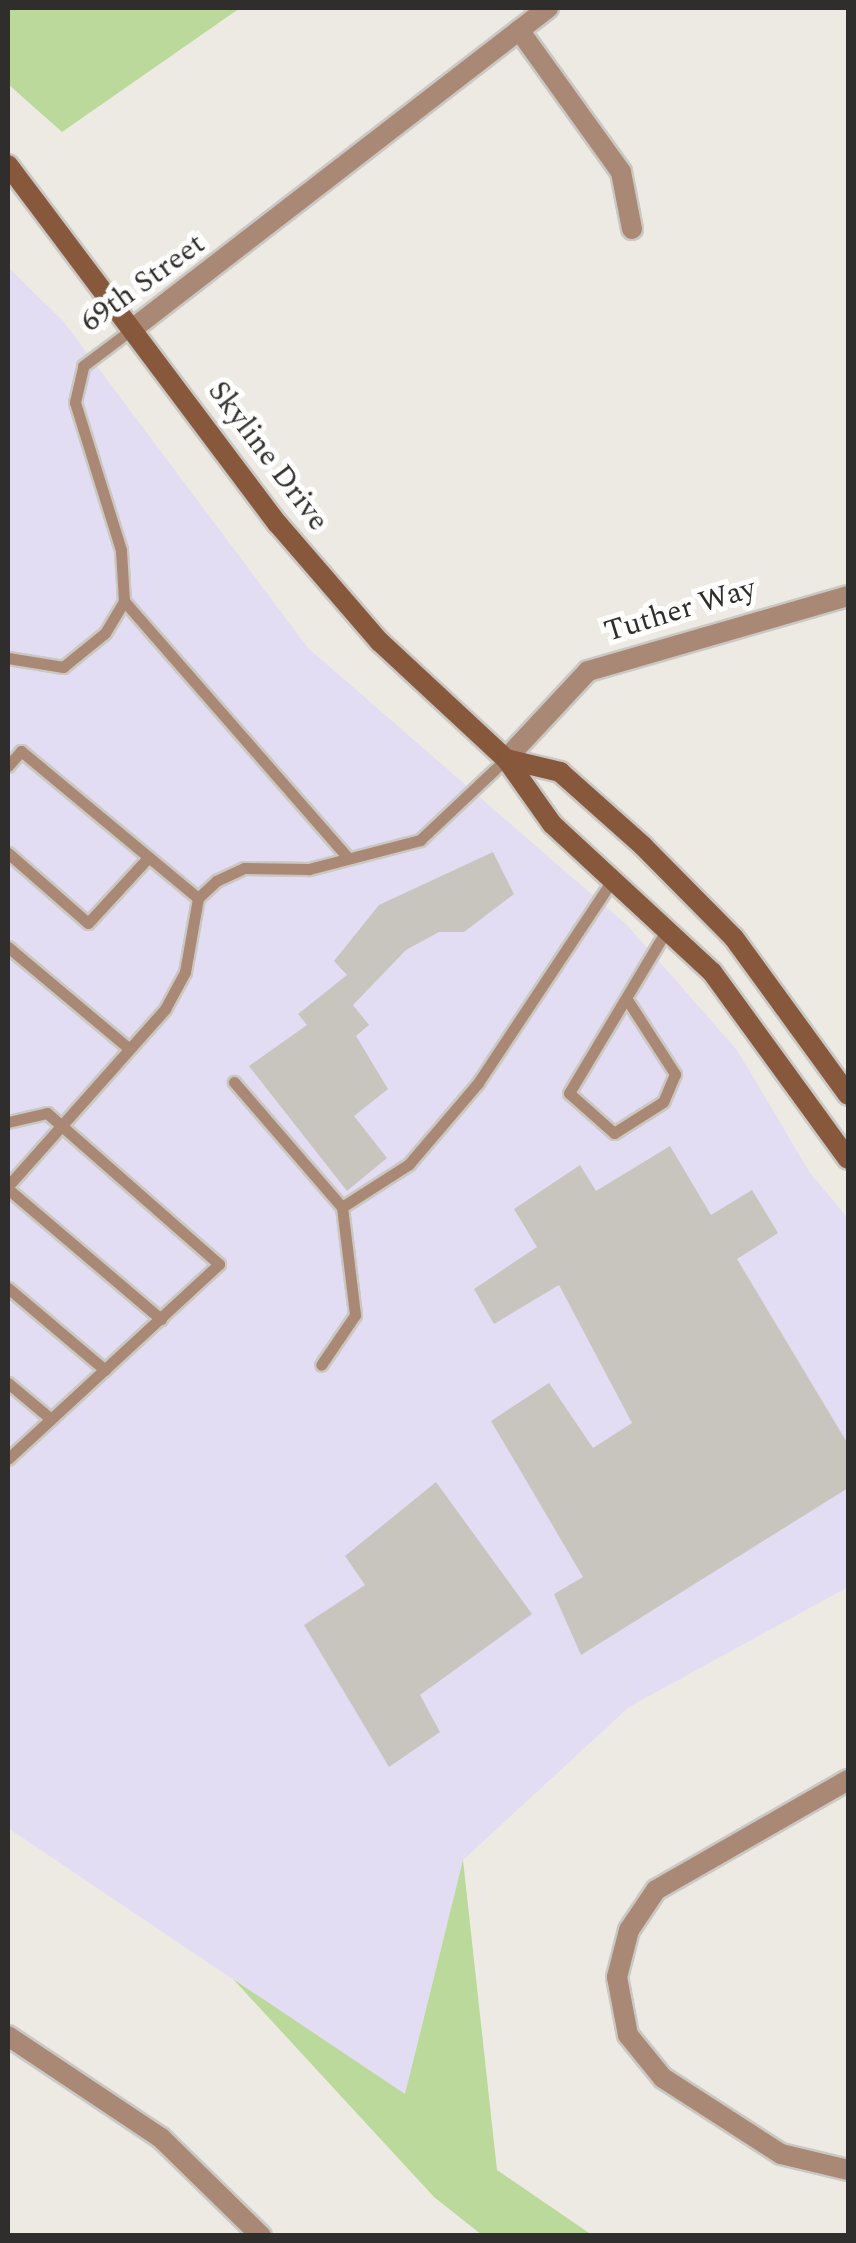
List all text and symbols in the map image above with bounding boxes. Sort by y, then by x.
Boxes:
street label: 69th Street [74,226,212,340]
street label: Skyline Drive [200,374,336,538]
street label: Tuther Way [600,570,760,650]

